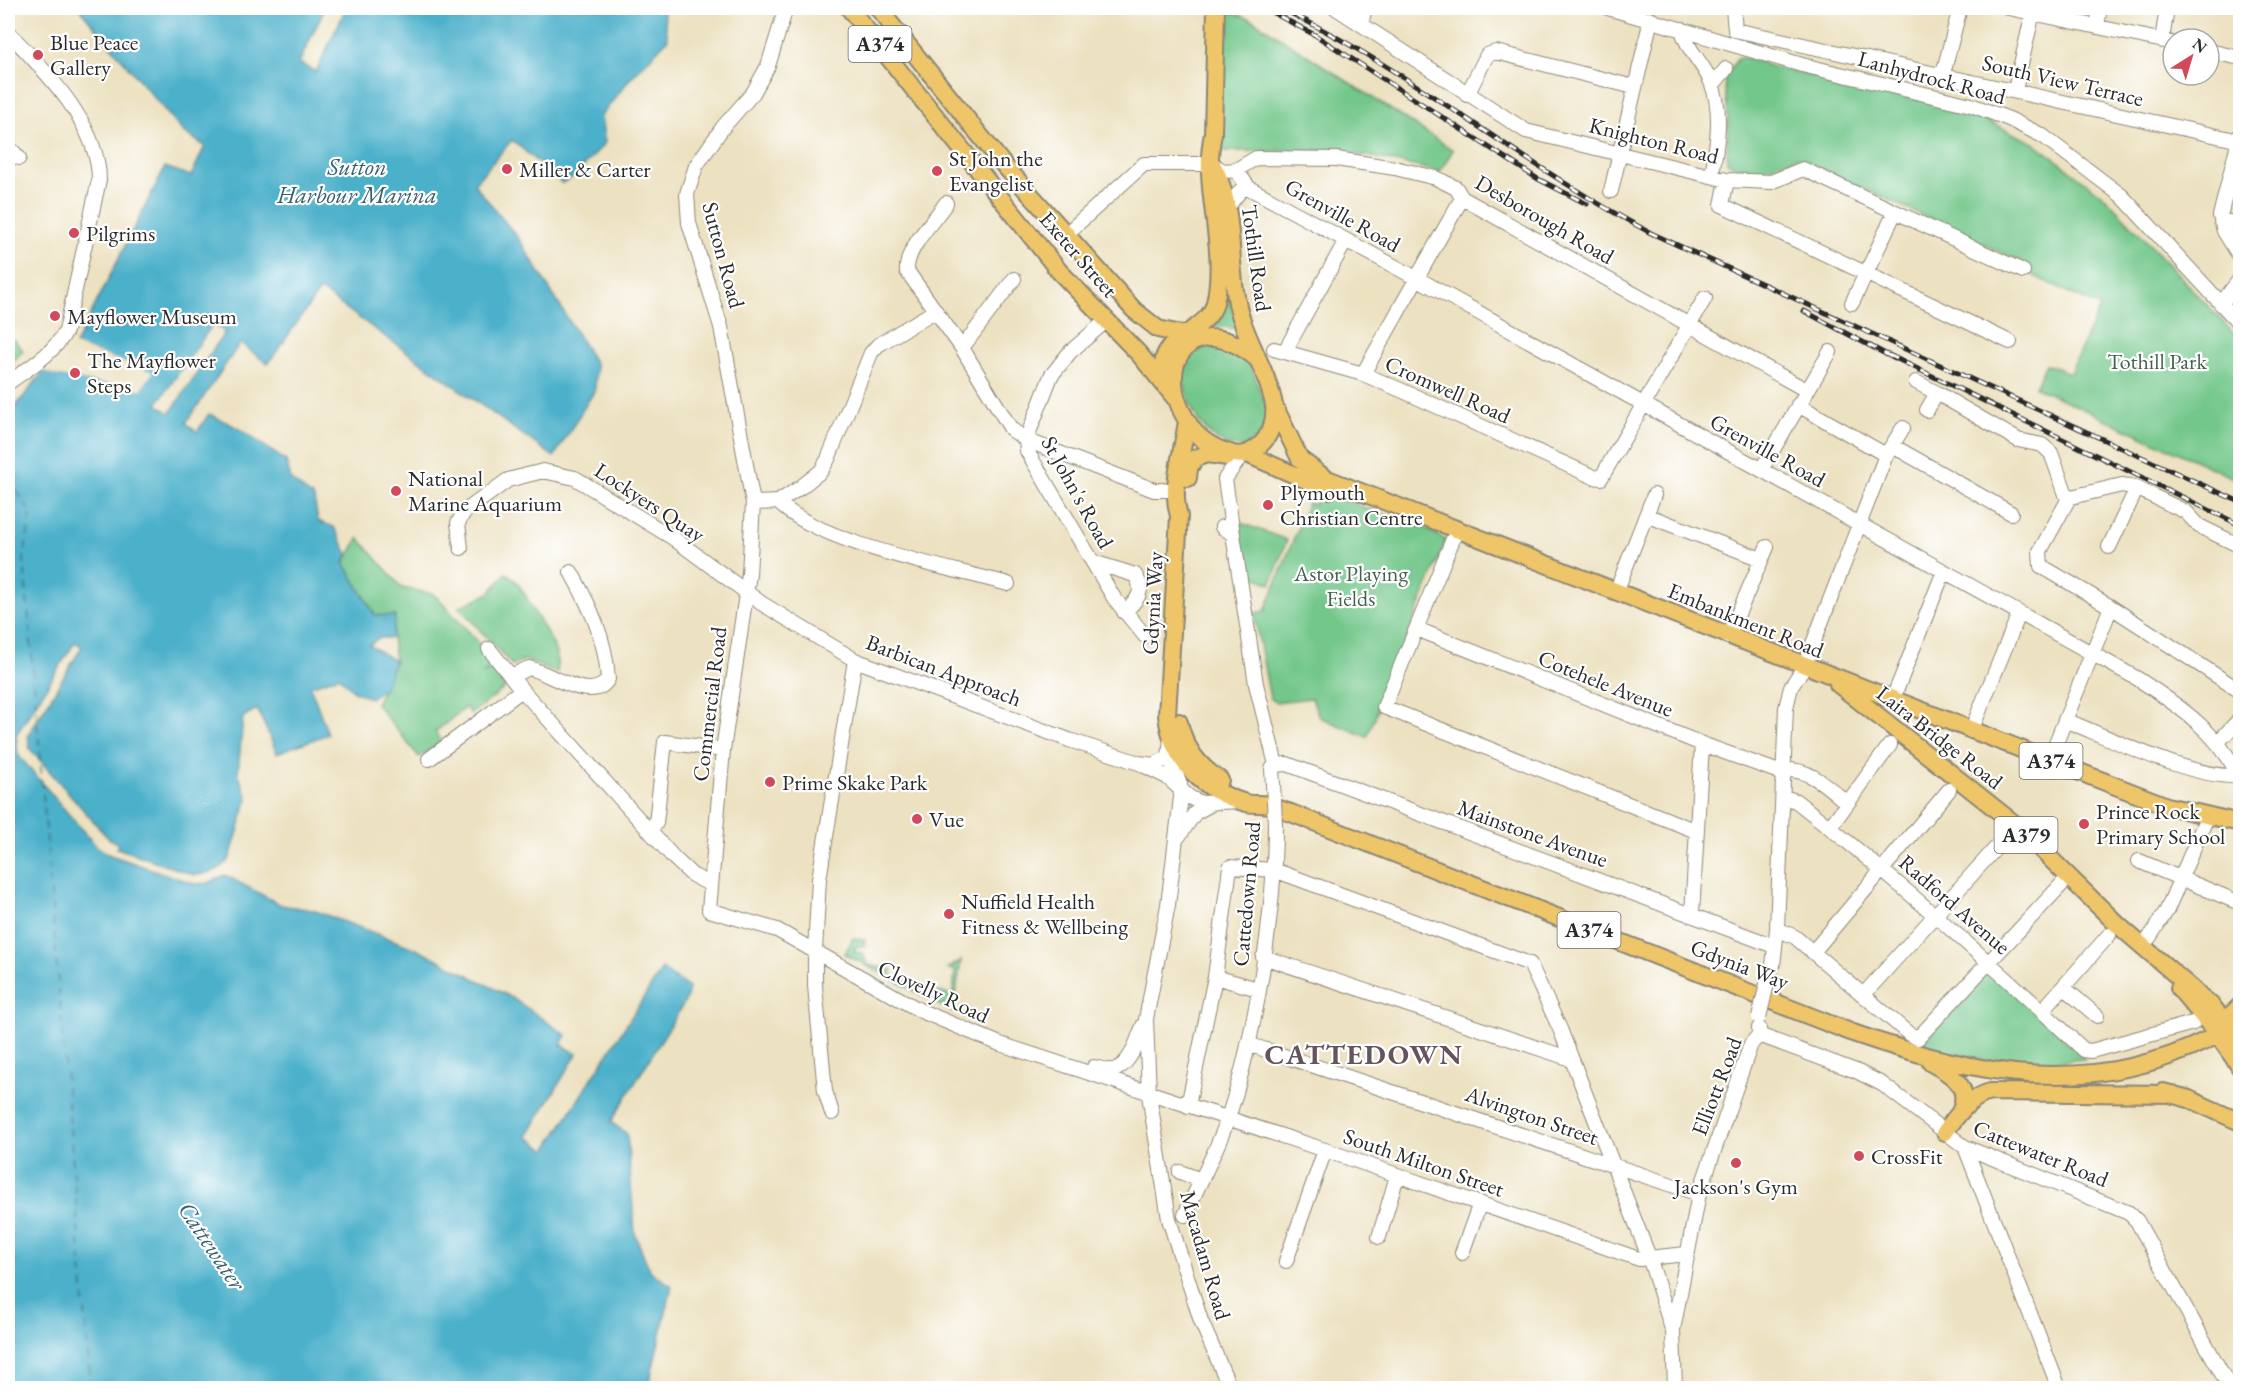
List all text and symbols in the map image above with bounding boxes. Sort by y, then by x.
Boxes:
road number: A374 [848,26,912,62]
north arrow [2161,27,2221,87]
place label: Blue Peace Gallery [50,28,139,82]
text: N [2188,33,2211,58]
street label: Lanhydrock Road [1855,44,2010,111]
marker: Blue Peace Gallery [31,48,45,62]
street label: South View Terrace [1979,48,2147,113]
street label: Knighton Road [1586,110,1723,171]
place label: St John the Evangelist [949,144,1043,198]
water label: Sutton Harbour Marina [276,151,437,210]
place label: Miller & Carter [519,155,651,184]
marker: Miller & Carter [500,162,514,176]
marker: St John the Evangelist [930,164,944,178]
street label: Desborough Road [1470,168,1620,271]
street label: Grenville Road [1280,172,1406,259]
street label: Sutton Road [695,199,752,312]
street label: Tothill Road [1235,203,1278,314]
street label: Exeter Street [1033,205,1124,304]
place label: Pilgrims [86,219,155,248]
marker: Pilgrims [67,226,81,240]
place label: Mayflower Museum [67,302,237,331]
marker: Mayflower Museum [48,309,62,323]
place label: The Mayflower Steps [87,346,216,400]
park label: Tothill Park [2107,347,2207,376]
street label: Cromwell Road [1380,349,1516,430]
marker: The Mayflower Steps [68,366,82,380]
street label: Grenville Road [1705,407,1831,494]
street label: St John's Road [1035,431,1121,554]
street label: Lockyers Quay [589,456,711,549]
place label: National Marine Aquarium [408,464,562,518]
place label: Plymouth Christian Centre [1280,478,1423,532]
marker: National Marine Aquarium [389,484,403,498]
marker: Plymouth Christian Centre [1261,498,1275,512]
street label: Gdynia Way [1135,550,1170,655]
park label: Astor Playing Fields [1293,559,1408,613]
street label: Embankment Road [1664,576,1829,665]
street label: Commercial Road [686,624,733,783]
street label: Barbican Approach [862,628,1026,713]
street label: Cotehele Avenue [1534,643,1678,724]
street label: Laira Bridge Road [1871,679,2010,796]
road number: A374 [2020,743,2082,779]
place label: Prime Skake Park [782,768,928,797]
marker: Prime Skake Park [763,775,777,789]
street label: Mainstone Avenue [1454,793,1612,874]
place label: Prince Rock Primary School [2096,797,2225,851]
place label: Vue [929,805,964,834]
marker: Vue [910,812,924,826]
road number: A379 [1994,817,2058,853]
marker: Prince Rock Primary School [2077,817,2091,831]
street label: Cattedown Road [1226,819,1267,968]
street label: Radford Avenue [1893,848,2017,961]
place label: Nuffield Health Fitness & Wellbeing [961,887,1128,941]
marker: Nuffield Health Fitness & Wellbeing [942,907,956,921]
road number: A374 [1558,912,1620,948]
street label: Gdynia Way [1686,932,1793,997]
street label: Clovelly Road [873,953,995,1030]
street label: Elliott Road [1684,1032,1749,1140]
district label: CATTEDOWN [1265,1036,1463,1072]
street label: Alvington Street [1461,1079,1602,1152]
street label: Cattewater Road [1969,1113,2114,1194]
street label: South Milton Street [1340,1121,1508,1204]
place label: CrossFit [1871,1142,1943,1171]
marker: CrossFit [1852,1149,1866,1163]
marker: Jackson's Gym [1729,1156,1743,1170]
place label: Jackson's Gym [1672,1172,1798,1201]
street label: Macadam Road [1173,1187,1238,1324]
water label: Cattewater [172,1196,254,1297]

